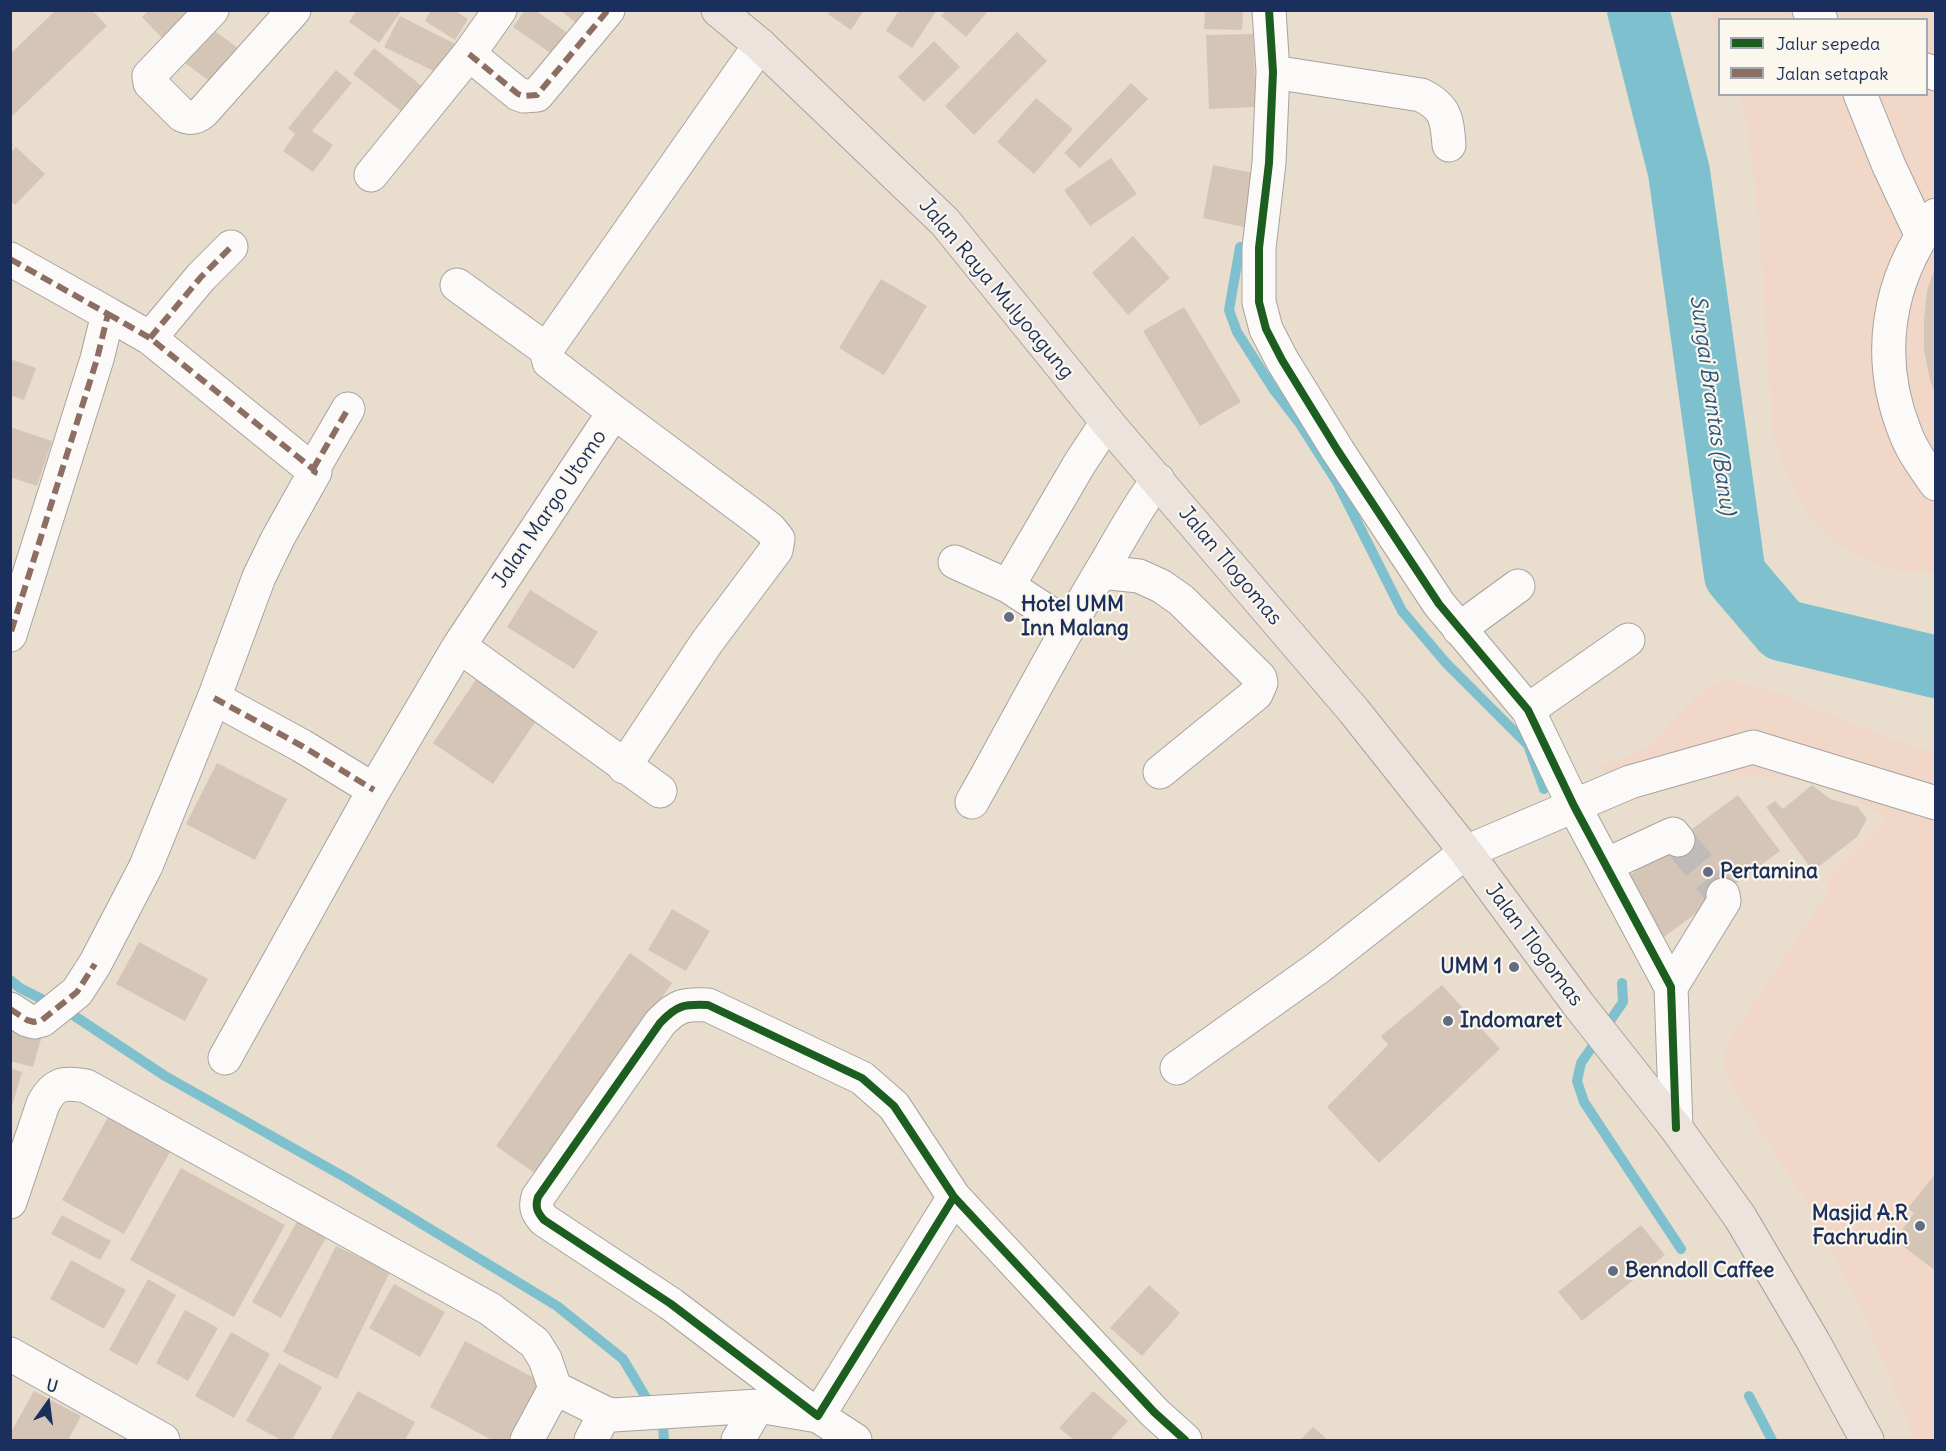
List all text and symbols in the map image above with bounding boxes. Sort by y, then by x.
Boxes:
legend [1718,18,1928,96]
text: Jalur sepeda [1776,32,1880,55]
text: Jalan setapak [1776,62,1888,85]
street label: Jalan Raya Mulyoagung [913,194,1079,384]
water label: Sungai Brantas (Banu) [1684,294,1740,516]
street label: Jalan Margo Utomo [488,425,612,593]
street label: Jalan Tlogomas [1173,501,1287,631]
place label: Hotel UMM Inn Malang [1021,592,1129,642]
marker: Hotel UMM Inn Malang [1002,610,1016,624]
place label: Pertamina [1720,859,1818,885]
marker: Pertamina [1701,865,1715,879]
street label: Jalan Tlogomas [1480,879,1588,1011]
place label: UMM 1 [1440,954,1502,980]
marker: UMM 1 [1507,960,1521,974]
place label: Indomaret [1460,1008,1562,1034]
marker: Indomaret [1441,1014,1455,1028]
place label: Masjid A.R Fachrudin [1812,1201,1908,1251]
marker: Masjid A.R Fachrudin [1913,1219,1927,1233]
place label: Benndoll Caffee [1625,1258,1774,1284]
marker: Benndoll Caffee [1606,1264,1620,1278]
north arrow [18,1373,78,1433]
text: U [45,1375,60,1397]

